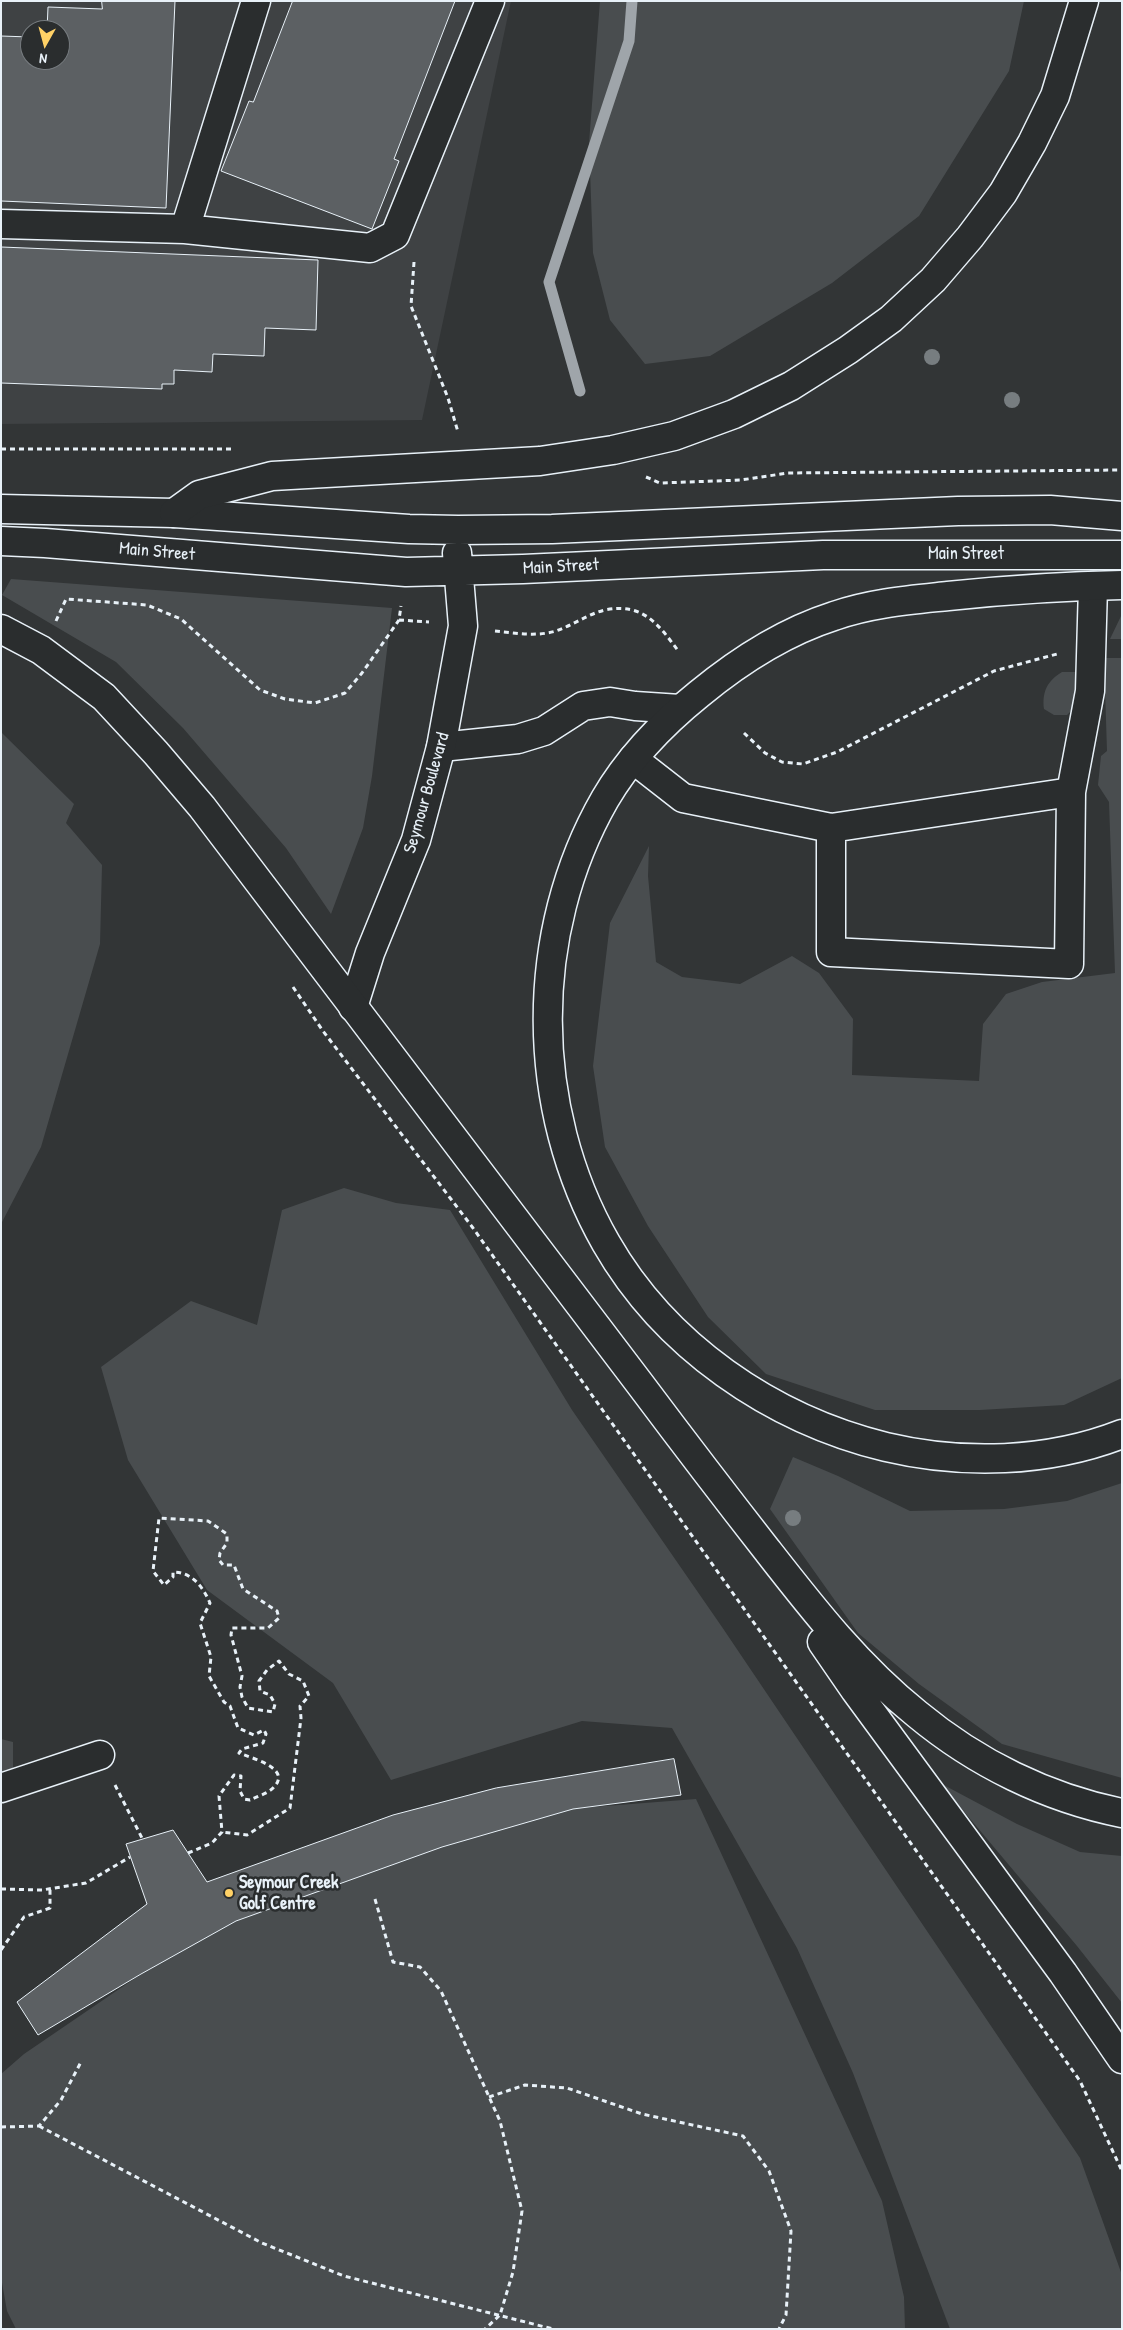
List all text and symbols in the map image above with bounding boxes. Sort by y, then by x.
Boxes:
north arrow [20,20,70,70]
text: N [38,50,48,69]
street label: Main Street [118,538,196,566]
street label: Main Street [928,543,1004,565]
street label: Main Street [522,554,600,580]
street label: Seymour Boulevard [399,730,455,856]
place label: Seymour Creek Golf Centre [239,1872,338,1915]
marker: Seymour Creek Golf Centre [223,1887,235,1899]

